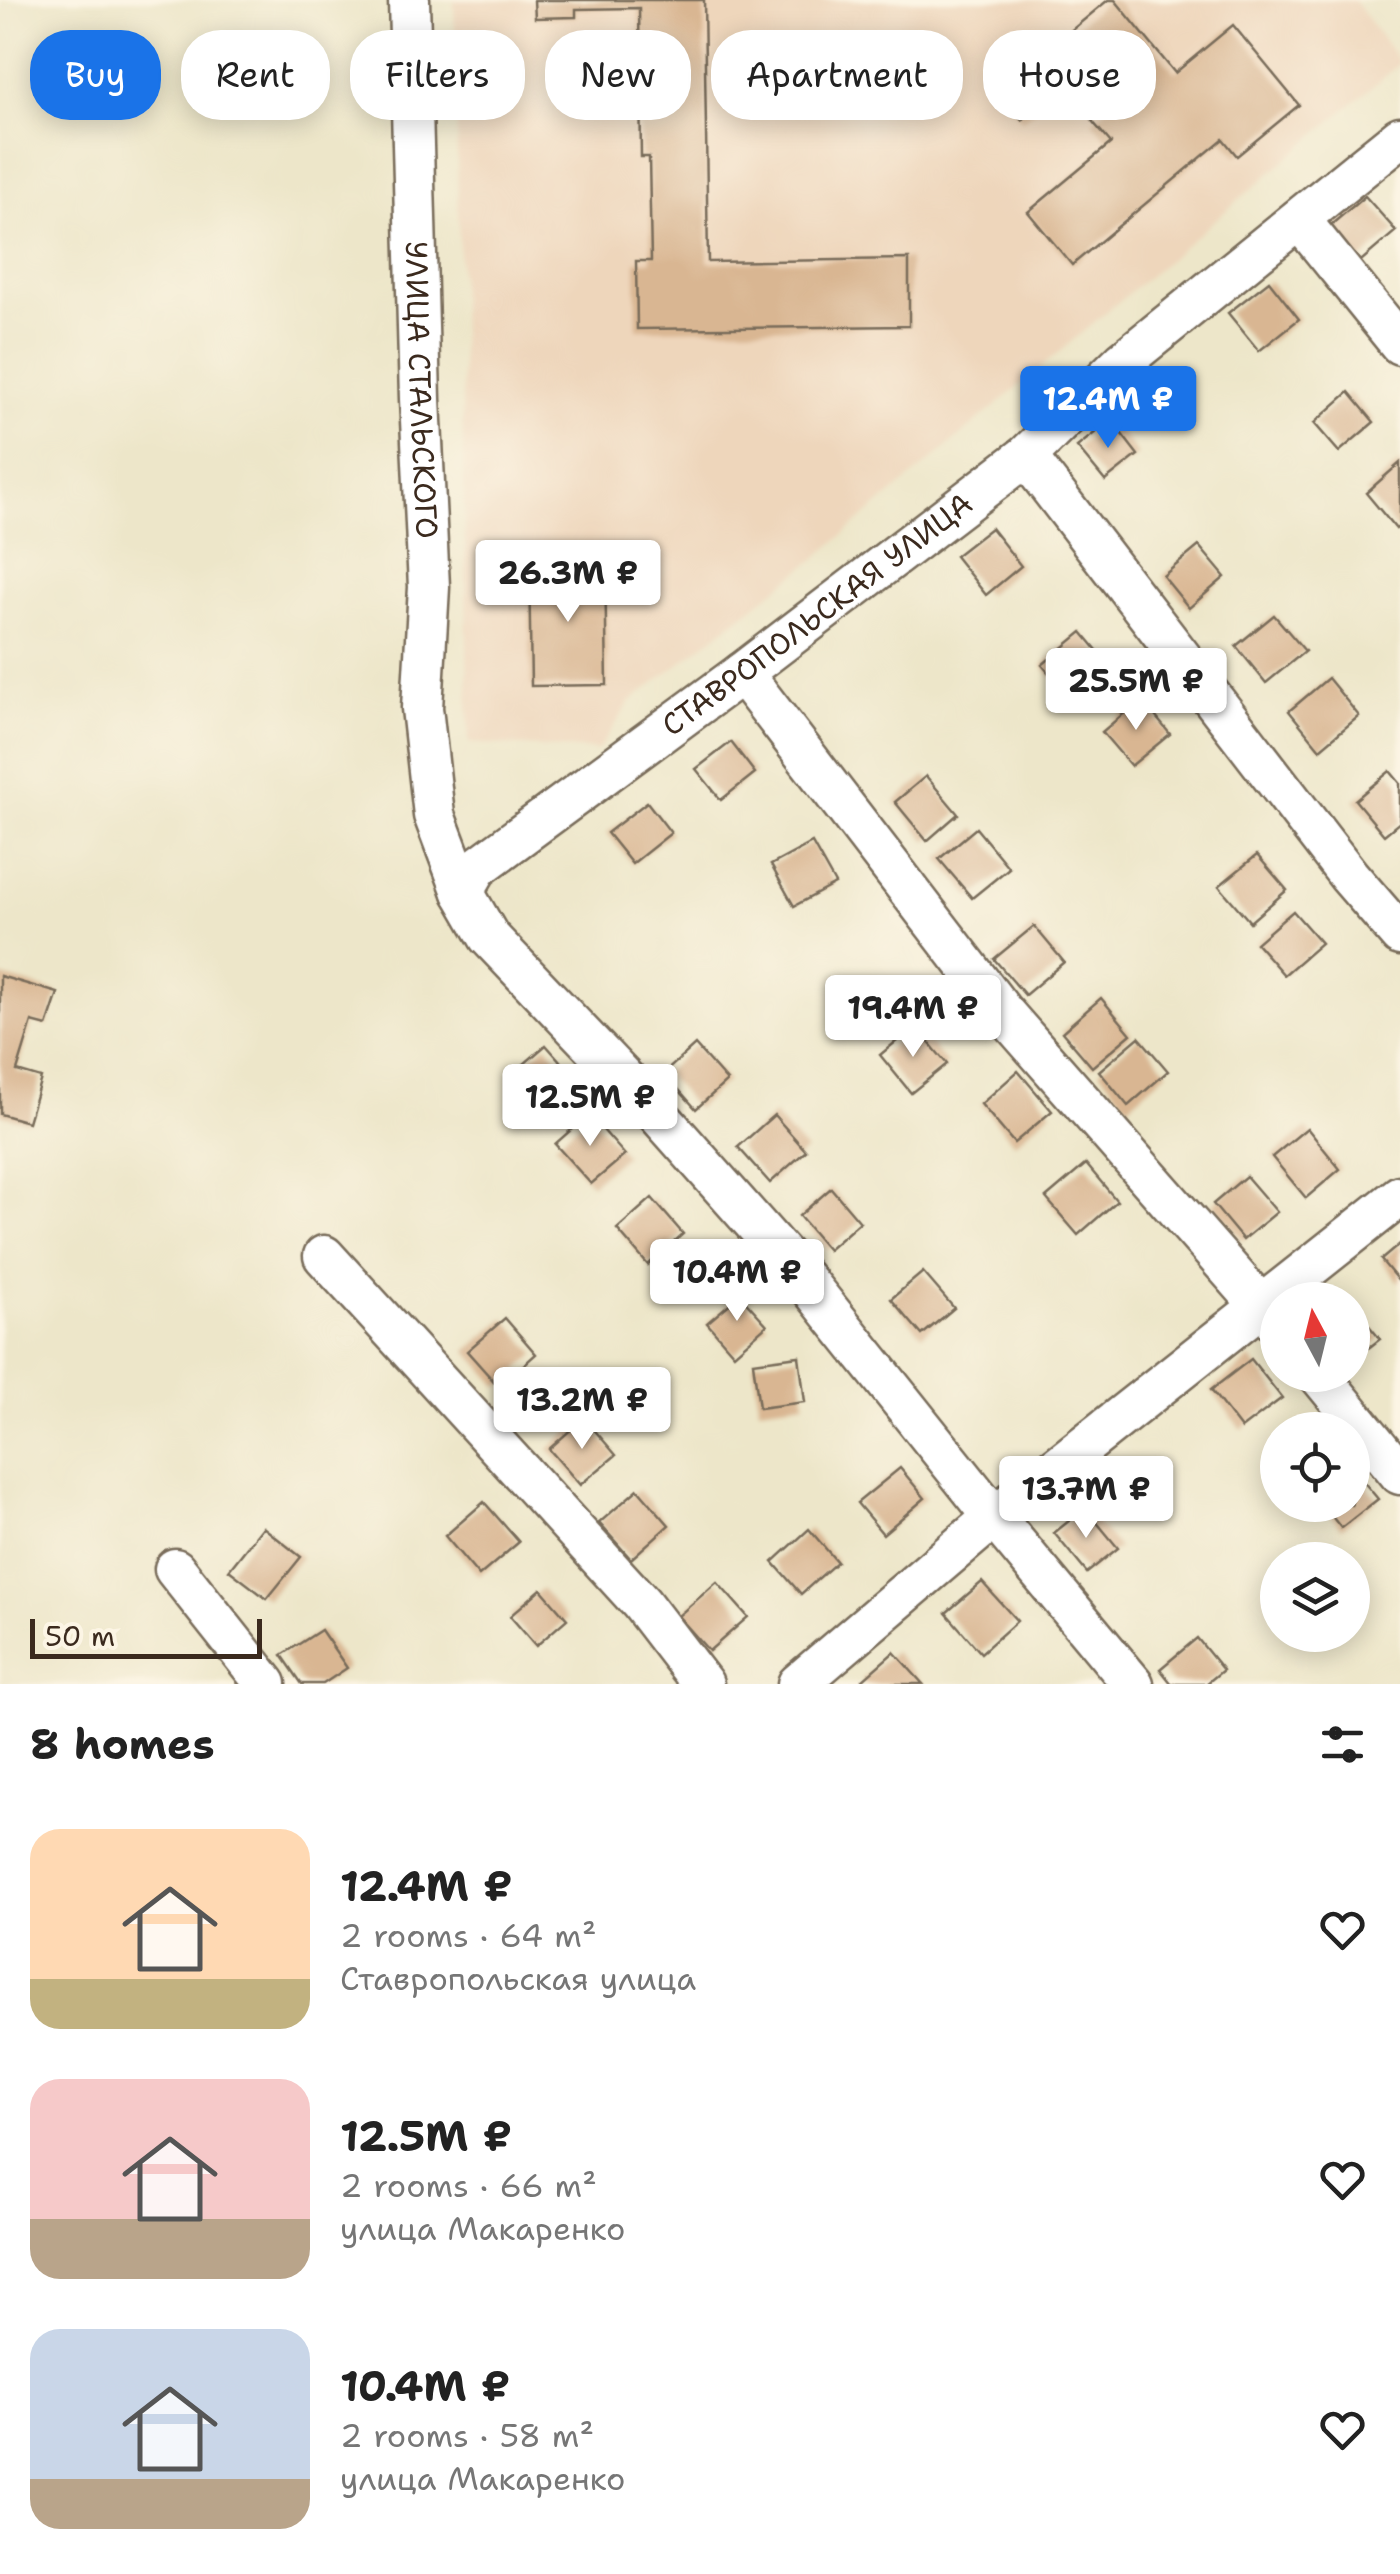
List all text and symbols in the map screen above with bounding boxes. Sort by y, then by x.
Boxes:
chip: Buy [30,30,161,120]
chip: Rent [181,30,330,120]
chip: Filters [350,30,525,120]
chip: New [545,30,691,120]
chip: Apartment [711,30,963,120]
chip: House [983,30,1156,120]
street label: УЛИЦА СТАЛЬСКОГО [396,240,448,540]
pin: 12.4M ₽ [1016,366,1200,451]
text: 12.4M ₽ [1042,377,1174,420]
street label: СТАВРОПОЛЬСКАЯ УЛИЦА [653,483,981,745]
pin: 26.3M ₽ [476,540,660,625]
text: 26.3M ₽ [498,551,638,594]
pin: 25.5M ₽ [1044,648,1228,733]
text: 25.5M ₽ [1068,659,1204,702]
pin: 19.4M ₽ [821,975,1005,1060]
text: 19.4M ₽ [847,986,979,1029]
pin: 12.5M ₽ [498,1064,682,1149]
text: 12.5M ₽ [524,1075,656,1118]
pin: 10.4M ₽ [645,1239,829,1324]
text: 10.4M ₽ [672,1250,802,1293]
north arrow [1260,1282,1370,1392]
map controls [1260,1282,1370,1652]
pin: 13.2M ₽ [490,1367,674,1452]
text: 13.2M ₽ [516,1378,648,1421]
button: locate [1260,1412,1370,1522]
pin: 13.7M ₽ [994,1456,1178,1541]
text: 13.7M ₽ [1021,1467,1151,1510]
button: layers [1260,1542,1370,1652]
scale bar [30,1614,262,1658]
text: 50 m [45,1617,115,1655]
text: 8 homes [30,1716,215,1772]
icon: filters [1315,1717,1370,1772]
text: 12.4M ₽ [340,1858,513,1914]
icon: home [110,1869,230,1989]
icon: heart [1315,1902,1370,1957]
text: 2 rooms · 64 m² [340,1914,596,1957]
text: Ставропольская улица [340,1957,696,2000]
text: 12.5M ₽ [340,2108,512,2164]
icon: home [110,2119,230,2239]
icon: heart [1315,2152,1370,2207]
text: 2 rooms · 66 m² [340,2164,597,2207]
text: улица Макаренко [340,2207,625,2250]
text: 10.4M ₽ [340,2358,511,2414]
icon: home [110,2369,230,2489]
icon: heart [1315,2402,1370,2457]
text: 2 rooms · 58 m² [340,2414,594,2457]
text: улица Макаренко [340,2457,625,2500]

